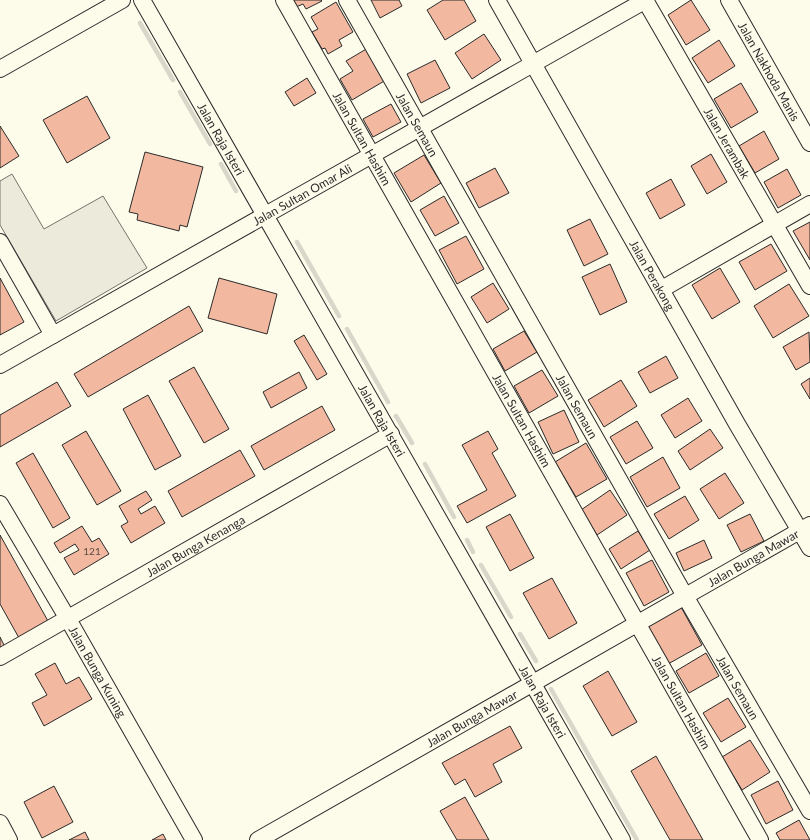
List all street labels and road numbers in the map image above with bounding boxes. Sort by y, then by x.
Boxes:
street label: Jalan Nakhoda Manis [735,19,803,124]
street label: Jalan Sultan Hashim [330,89,395,188]
street label: Jalan Semaun [393,90,442,159]
street label: Jalan Raja Isteri [195,100,248,178]
street label: Jalan Jerambak [701,105,754,182]
street label: Jalan Sultan Omar Ali [250,160,354,228]
street label: Jalan Perakong [627,237,679,313]
street label: Jalan Sultan Hashim [490,371,555,470]
street label: Jalan Semaun [553,371,602,441]
street label: Jalan Raja Isteri [356,381,409,459]
street label: Jalan Bunga Kenanga [143,511,247,580]
street label: Jalan Bunga Mawar [705,525,802,589]
street label: Jalan Bunga Kuning [66,623,130,720]
street label: Jalan Sultan Hashim [649,653,714,752]
street label: Jalan Semaun [714,653,763,722]
street label: Jalan Raja Isteri [516,663,570,741]
street label: Jalan Bunga Mawar [423,686,520,750]

